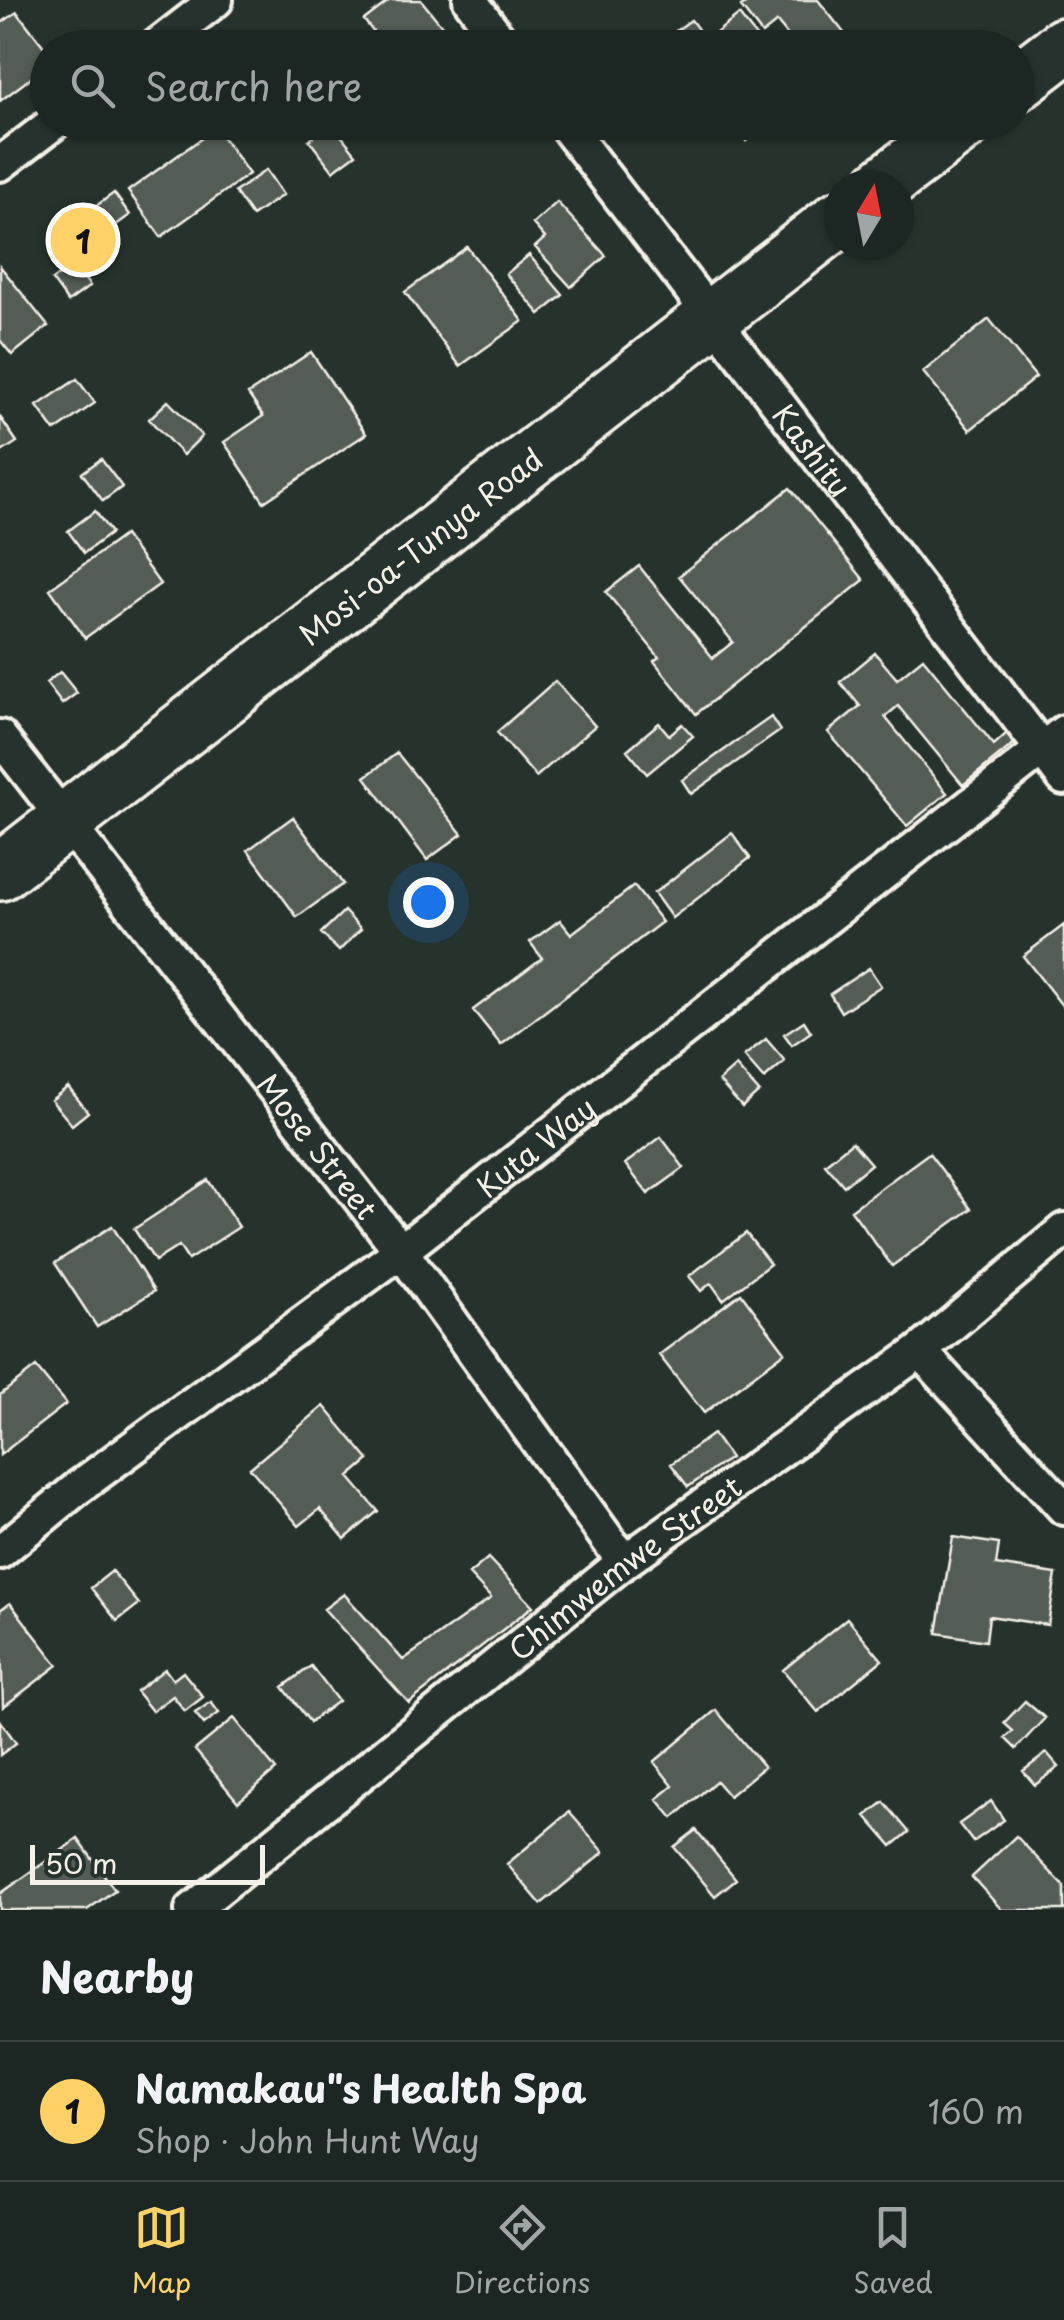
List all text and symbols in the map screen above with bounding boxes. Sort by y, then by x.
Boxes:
search box [30,30,1034,140]
text: Search here [145,57,362,114]
icon: search [65,58,120,113]
north arrow [824,170,914,260]
pin: 1 [51,202,116,278]
street label: Kashitu [763,393,864,506]
street label: Mosi-oa-Tunya Road [288,436,551,655]
your location [403,877,454,928]
street label: Mose Street [247,1063,390,1228]
street label: Kuta Way [466,1085,605,1207]
street label: Chimwemwe Street [498,1463,750,1670]
scale bar [30,1840,265,1884]
text: 50 m [45,1841,118,1884]
text: Nearby [40,1944,194,2007]
text: Namakau"s Health Spa [135,2059,587,2116]
text: 1 [65,2087,80,2135]
text: 160 m [928,2087,1024,2135]
text: Shop · John Hunt Way [135,2116,480,2164]
tab: Map [131,2200,191,2303]
tab: Directions [454,2200,590,2303]
tab: Saved [853,2200,933,2303]

